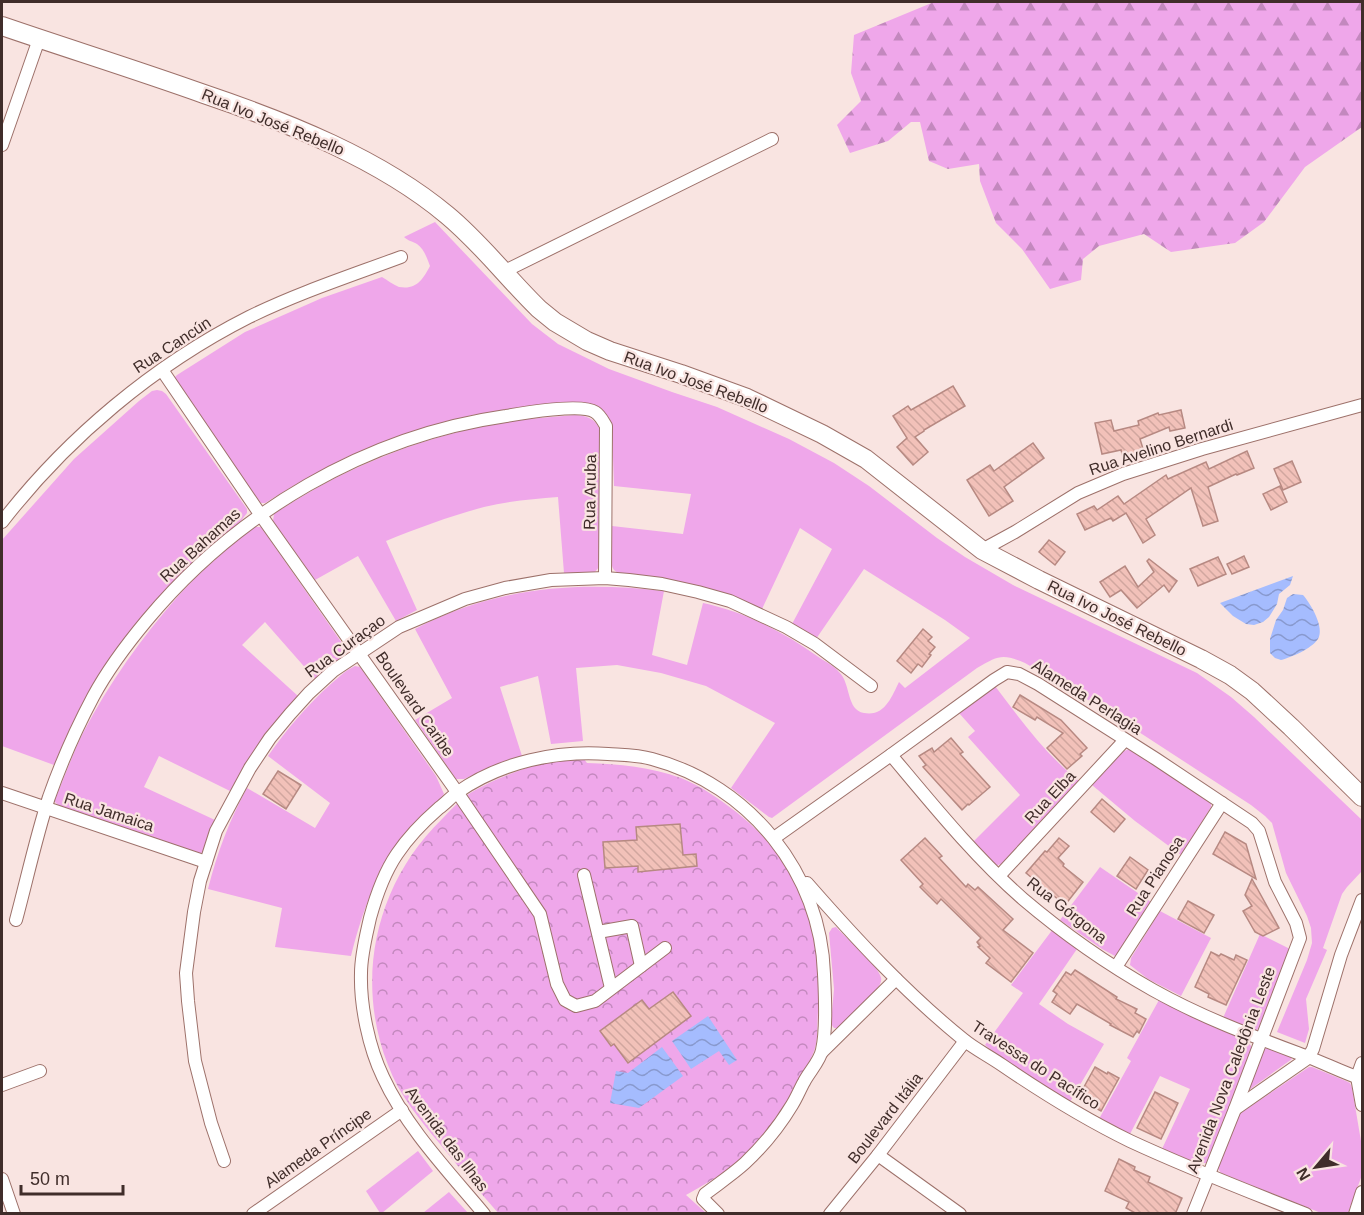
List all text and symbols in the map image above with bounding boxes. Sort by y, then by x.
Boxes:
street label: Rua Ivo José Rebello [199,86,347,158]
street label: Rua Cancún [130,314,214,376]
street label: Rua Ivo José Rebello [622,348,770,416]
street label: Rua Avelino Bernardi [1087,416,1235,478]
street label: Rua Aruba [581,454,599,530]
street label: Rua Bahamas [157,505,243,585]
street label: Rua Ivo José Rebello [1045,577,1189,659]
street label: Rua Curaçao [302,611,388,681]
street label: Boulevard Caribe [373,648,457,760]
street label: Alameda Perlagia [1029,656,1145,738]
street label: Rua Elba [1021,767,1079,827]
street label: Rua Jamaica [62,789,156,835]
street label: Rua Pianosa [1123,833,1187,919]
street label: Rua Górgona [1024,874,1110,946]
street label: Avenida Nova Caledônia Leste [1184,964,1278,1175]
street label: Travessa do Pacífico [969,1017,1103,1113]
street label: Boulevard Itália [844,1069,926,1167]
street label: Avenida das Ilhas [402,1084,492,1194]
street label: Alameda Príncipe [261,1105,375,1191]
north arrow [1286,1137,1346,1197]
scale bar [21,1158,123,1196]
text: N [1293,1165,1314,1183]
text: 50 m [30,1169,70,1189]

